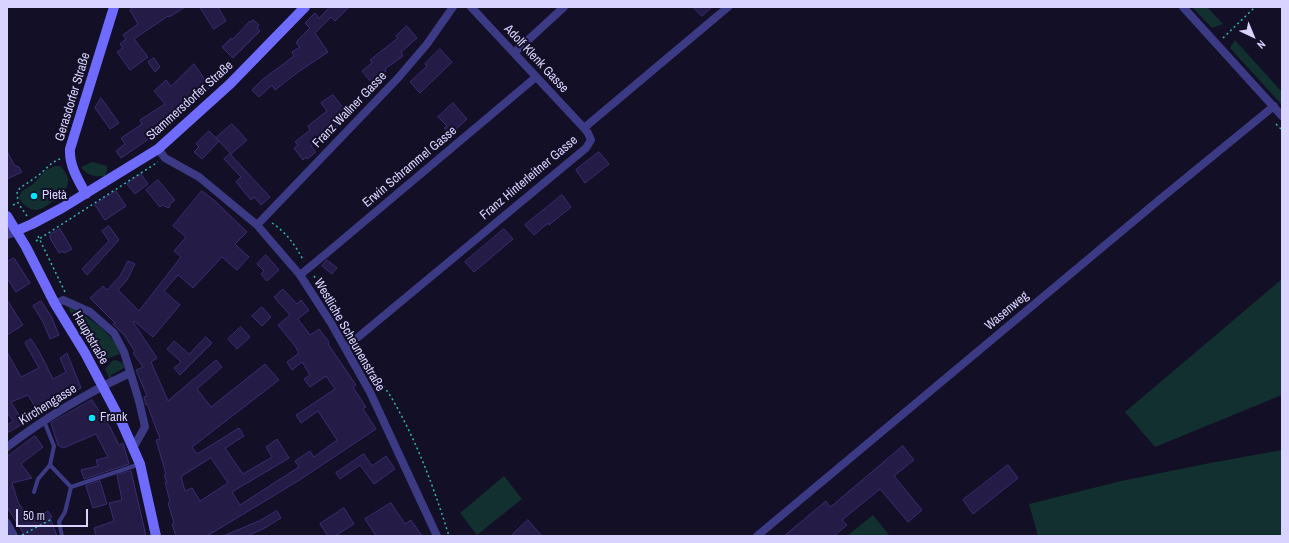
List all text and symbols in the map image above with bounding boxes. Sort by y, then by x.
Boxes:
north arrow [1233,16,1273,56]
street label: Adolf Klenk Gasse [500,22,572,96]
text: N [1254,37,1269,52]
street label: Gerasdorfer Straße [52,51,94,143]
street label: Stammersdorfer Straße [143,58,237,144]
street label: Franz Wallner Gasse [310,69,390,151]
street label: Erwin Schrammel Gasse [360,123,460,211]
street label: Franz Hinterleitner Gasse [477,133,581,223]
place label: Pietà [42,188,67,204]
marker: Pietà [29,191,39,201]
street label: Westliche Scheunenstraße [310,276,388,394]
street label: Wasenweg [982,288,1032,334]
street label: Hauptstraße [69,309,111,367]
street label: Kirchengasse [16,381,80,429]
place label: Frank [100,410,127,426]
marker: Frank [87,413,97,423]
scale bar [18,501,90,527]
text: 50 m [23,508,45,524]

